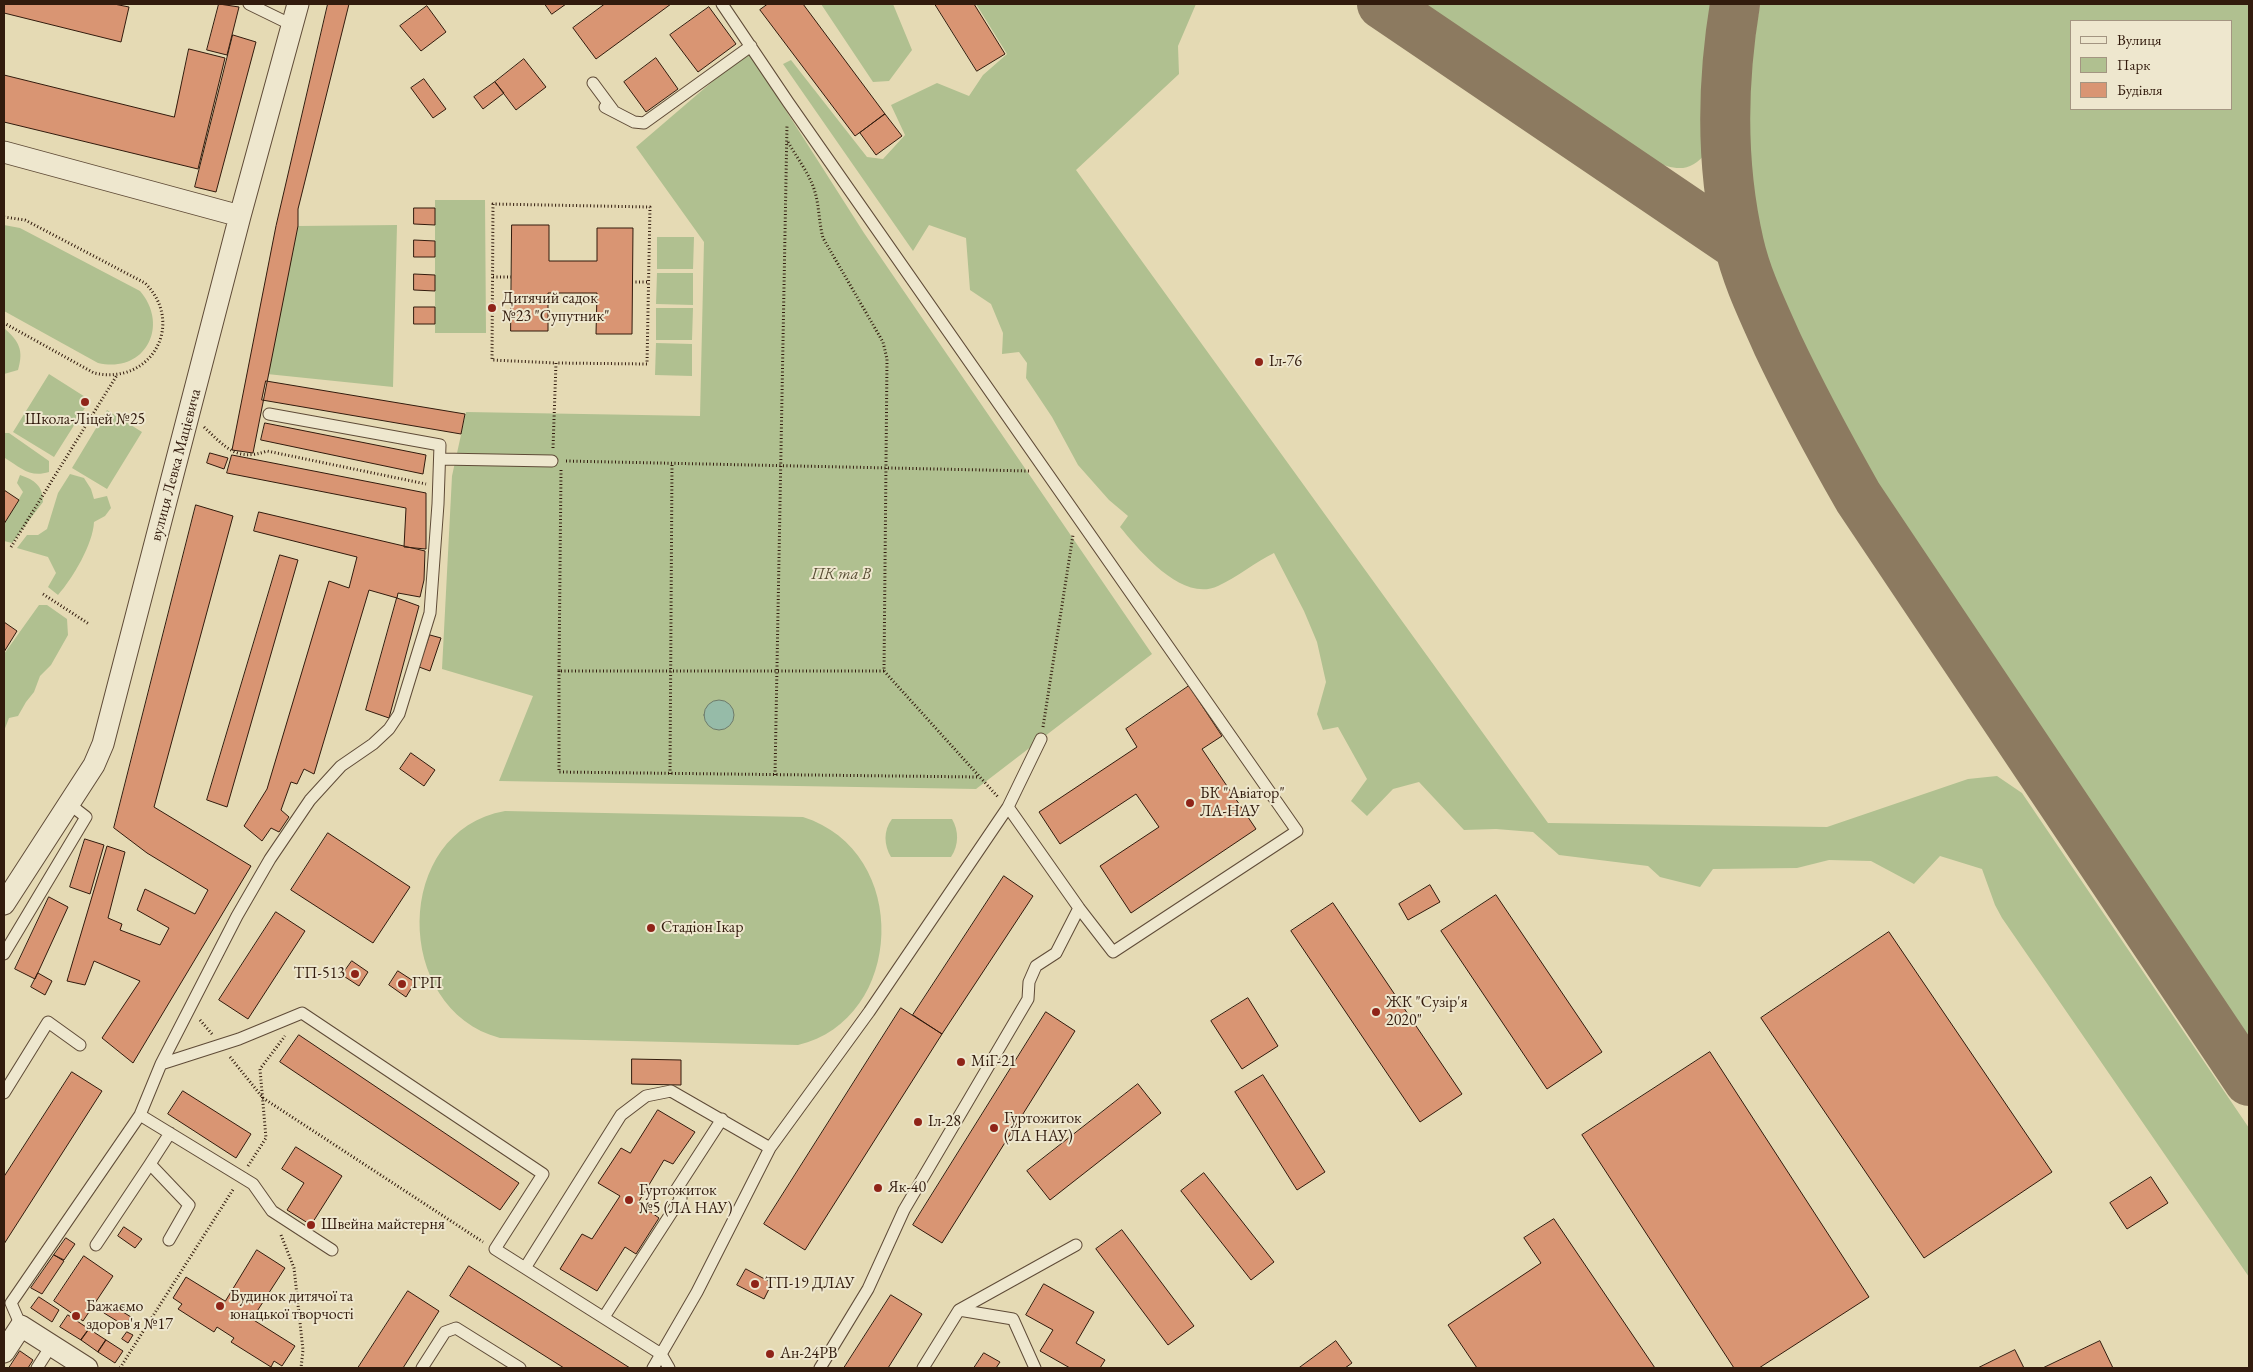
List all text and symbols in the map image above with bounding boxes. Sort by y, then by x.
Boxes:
legend [2070,20,2233,110]
text: Вулиця [2117,30,2162,49]
text: Парк [2117,55,2150,74]
text: Будівля [2117,80,2163,99]
place label: Дитячий садок №23 "Супутник" [502,289,609,327]
marker: Дитячий садок №23 "Супутник" [486,302,498,314]
place label: Іл-76 [1269,352,1302,372]
marker: Іл-76 [1253,356,1265,368]
street label: вулиця Левка Мацієвича [146,387,206,543]
marker: Школа-Ліцей №25 [79,396,91,408]
place label: Школа-Ліцей №25 [25,410,145,430]
park label: ПК та В [811,565,871,585]
place label: БК "Авіатор" ЛА-НАУ [1200,784,1285,822]
marker: БК "Авіатор" ЛА-НАУ [1184,797,1196,809]
place label: Стадіон Ікар [661,918,743,938]
marker: Стадіон Ікар [645,922,657,934]
place label: ТП-513 [294,964,345,984]
marker: ТП-513 [349,968,361,980]
place label: ГРП [412,974,442,994]
marker: ГРП [396,978,408,990]
place label: ЖК "Сузір'я 2020" [1386,993,1468,1031]
marker: ЖК "Сузір'я 2020" [1370,1006,1382,1018]
place label: МіГ-21 [971,1052,1017,1072]
marker: МіГ-21 [955,1056,967,1068]
place label: Гуртожиток (ЛА НАУ) [1004,1109,1082,1147]
place label: Іл-28 [928,1112,961,1132]
marker: Іл-28 [912,1116,924,1128]
marker: Гуртожиток (ЛА НАУ) [988,1122,1000,1134]
place label: Як-40 [888,1178,926,1198]
place label: Гуртожиток №5 (ЛА НАУ) [639,1181,733,1219]
marker: Як-40 [872,1182,884,1194]
marker: Гуртожиток №5 (ЛА НАУ) [623,1194,635,1206]
place label: Швейна майстерня [321,1215,445,1235]
marker: Швейна майстерня [305,1219,317,1231]
place label: ТП-19 ДЛАУ [765,1274,855,1294]
marker: ТП-19 ДЛАУ [749,1278,761,1290]
place label: Будинок дитячої та юнацької творчості [230,1287,354,1325]
place label: Бажаємо здоров'я №17 [86,1297,173,1335]
marker: Будинок дитячої та юнацької творчості [214,1300,226,1312]
marker: Бажаємо здоров'я №17 [70,1310,82,1322]
place label: Ан-24РВ [780,1344,837,1364]
marker: Ан-24РВ [764,1348,776,1360]

